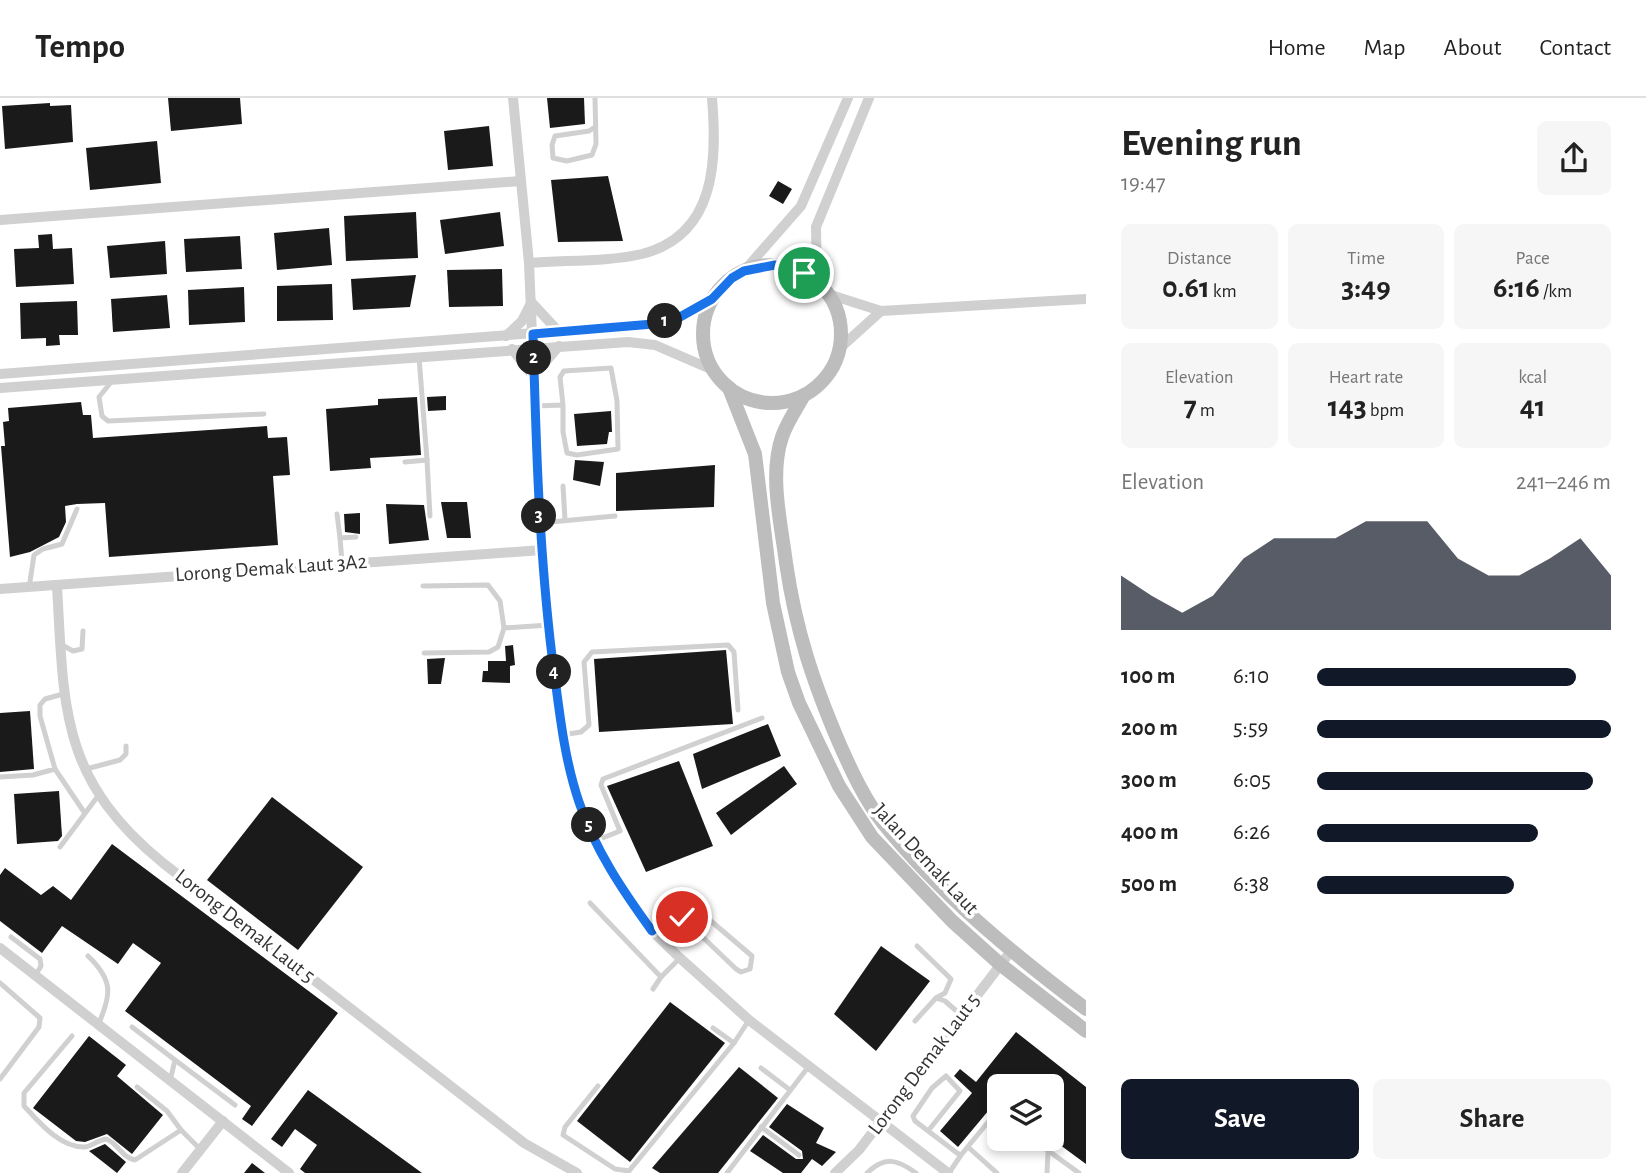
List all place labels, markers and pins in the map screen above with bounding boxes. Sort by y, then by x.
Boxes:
pin [774,243,834,303]
pin: 1 [648,304,682,339]
pin: 2 [516,341,552,376]
pin: 3 [522,498,556,534]
pin: 4 [536,654,572,690]
pin: 5 [572,808,606,842]
pin [652,887,712,947]

